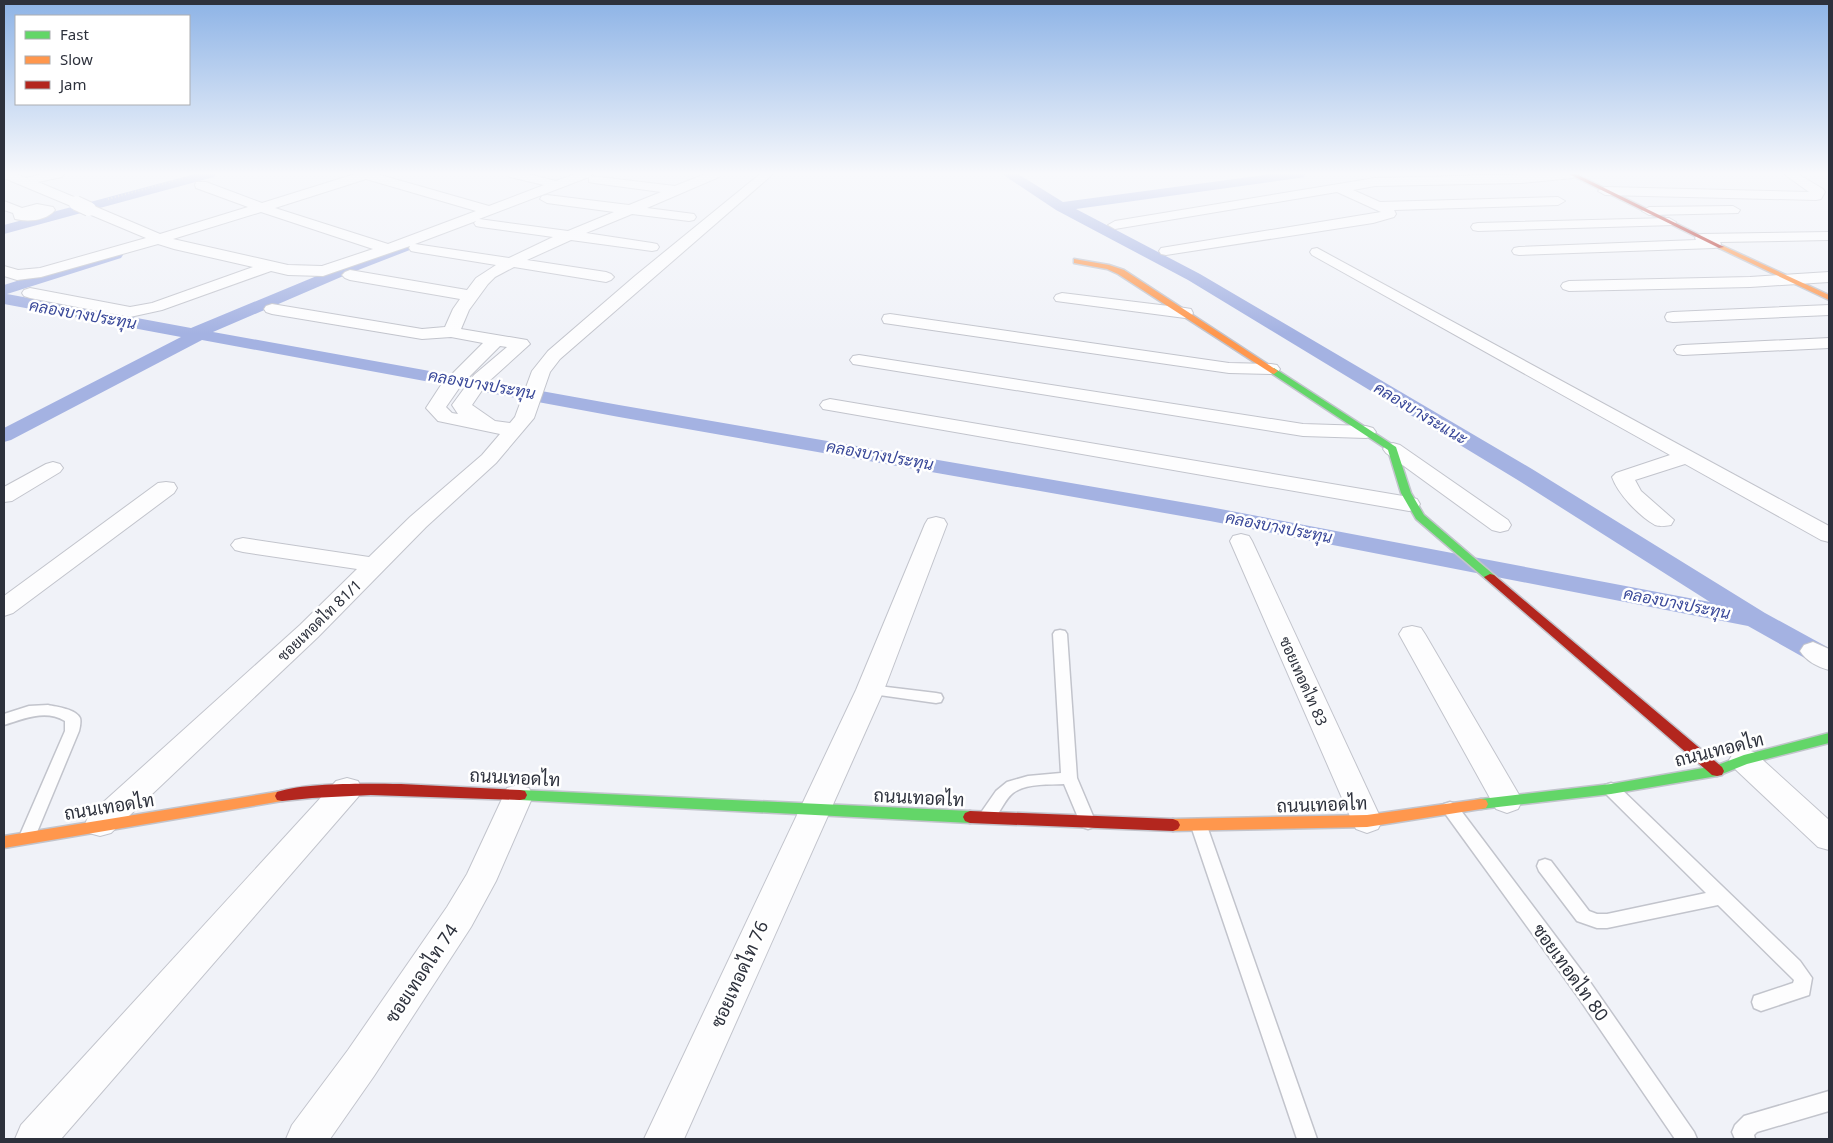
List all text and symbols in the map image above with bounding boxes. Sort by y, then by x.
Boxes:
legend [15,15,190,105]
text: Fast [60,24,89,44]
text: Slow [60,49,93,69]
text: Jam [58,74,87,94]
water label: คลองบางประทุน [28,294,138,335]
water label: คลองบางประทุน [427,364,537,405]
water label: คลองบางระแนะ [1370,376,1472,450]
water label: คลองบางประทุน [825,435,935,476]
water label: คลองบางประทุน [1224,506,1334,549]
street label: ซอยเทอดไท 81/1 [273,575,365,665]
water label: คลองบางประทุน [1622,582,1732,625]
street label: ซอยเทอดไท 83 [1275,633,1333,729]
street label: ถนนเทอดไท [1672,726,1766,772]
street label: ถนนเทอดไท [469,763,561,791]
street label: ถนนเทอดไท [873,783,965,811]
street label: ถนนเทอดไท [62,787,156,825]
street label: ถนนเทอดไท [1276,790,1368,818]
street label: ซอยเทอดไท 76 [705,917,773,1031]
street label: ซอยเทอดไท 74 [379,919,463,1027]
street label: ซอยเทอดไท 80 [1528,919,1614,1025]

